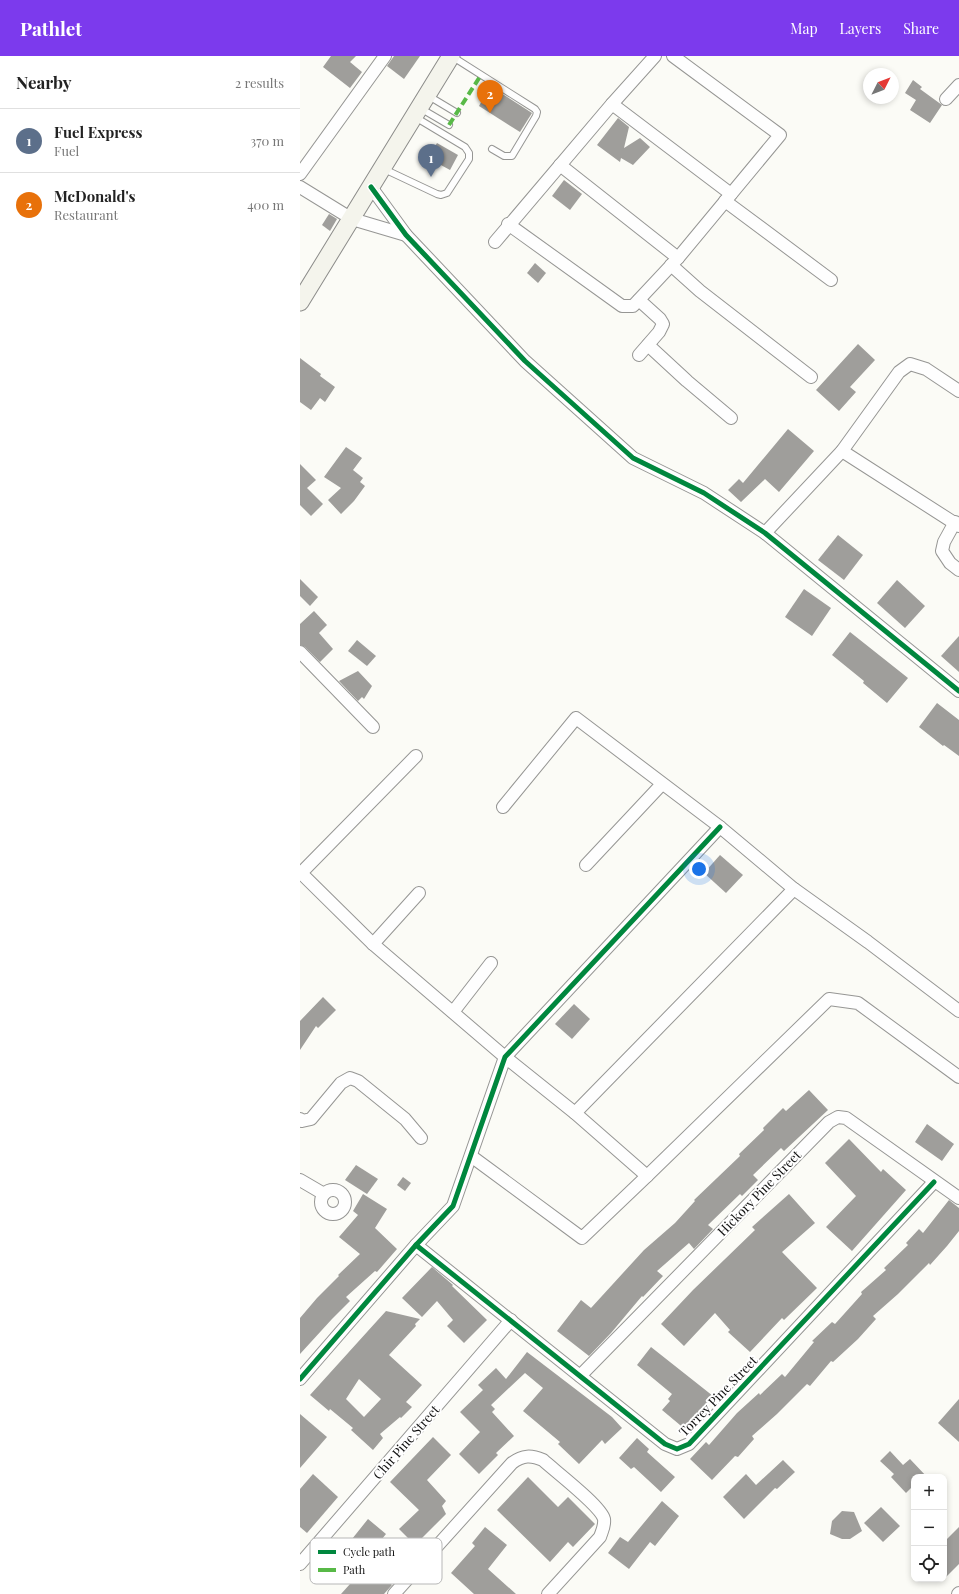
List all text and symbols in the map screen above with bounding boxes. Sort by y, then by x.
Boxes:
text: Pathlet [20,15,82,41]
text: Map [790,19,818,38]
text: Layers [840,19,881,38]
text: Share [903,19,939,38]
north arrow [863,68,899,104]
text: Nearby [16,71,71,93]
text: 2 results [235,74,284,91]
pin: 2 [477,80,503,113]
text: Fuel Express [54,122,142,142]
text: 1 [27,132,31,149]
text: 370 m [250,132,284,149]
text: Fuel [54,142,79,159]
pin: 1 [418,144,444,177]
text: McDonald's [54,186,135,206]
text: 2 [26,196,32,213]
text: 400 m [247,196,284,213]
text: Restaurant [54,206,118,223]
your location [689,859,709,879]
street label: Hickory Pine Street [713,1146,804,1239]
street label: Torrey Pine Street [675,1351,761,1440]
street label: Chir Pine Street [369,1401,443,1482]
map controls [911,1474,947,1582]
button: + [911,1474,947,1510]
button: − [911,1510,947,1546]
legend [310,1538,442,1584]
text: Cycle path [343,1544,395,1559]
button: locate [911,1546,947,1582]
text: Path [343,1562,366,1577]

